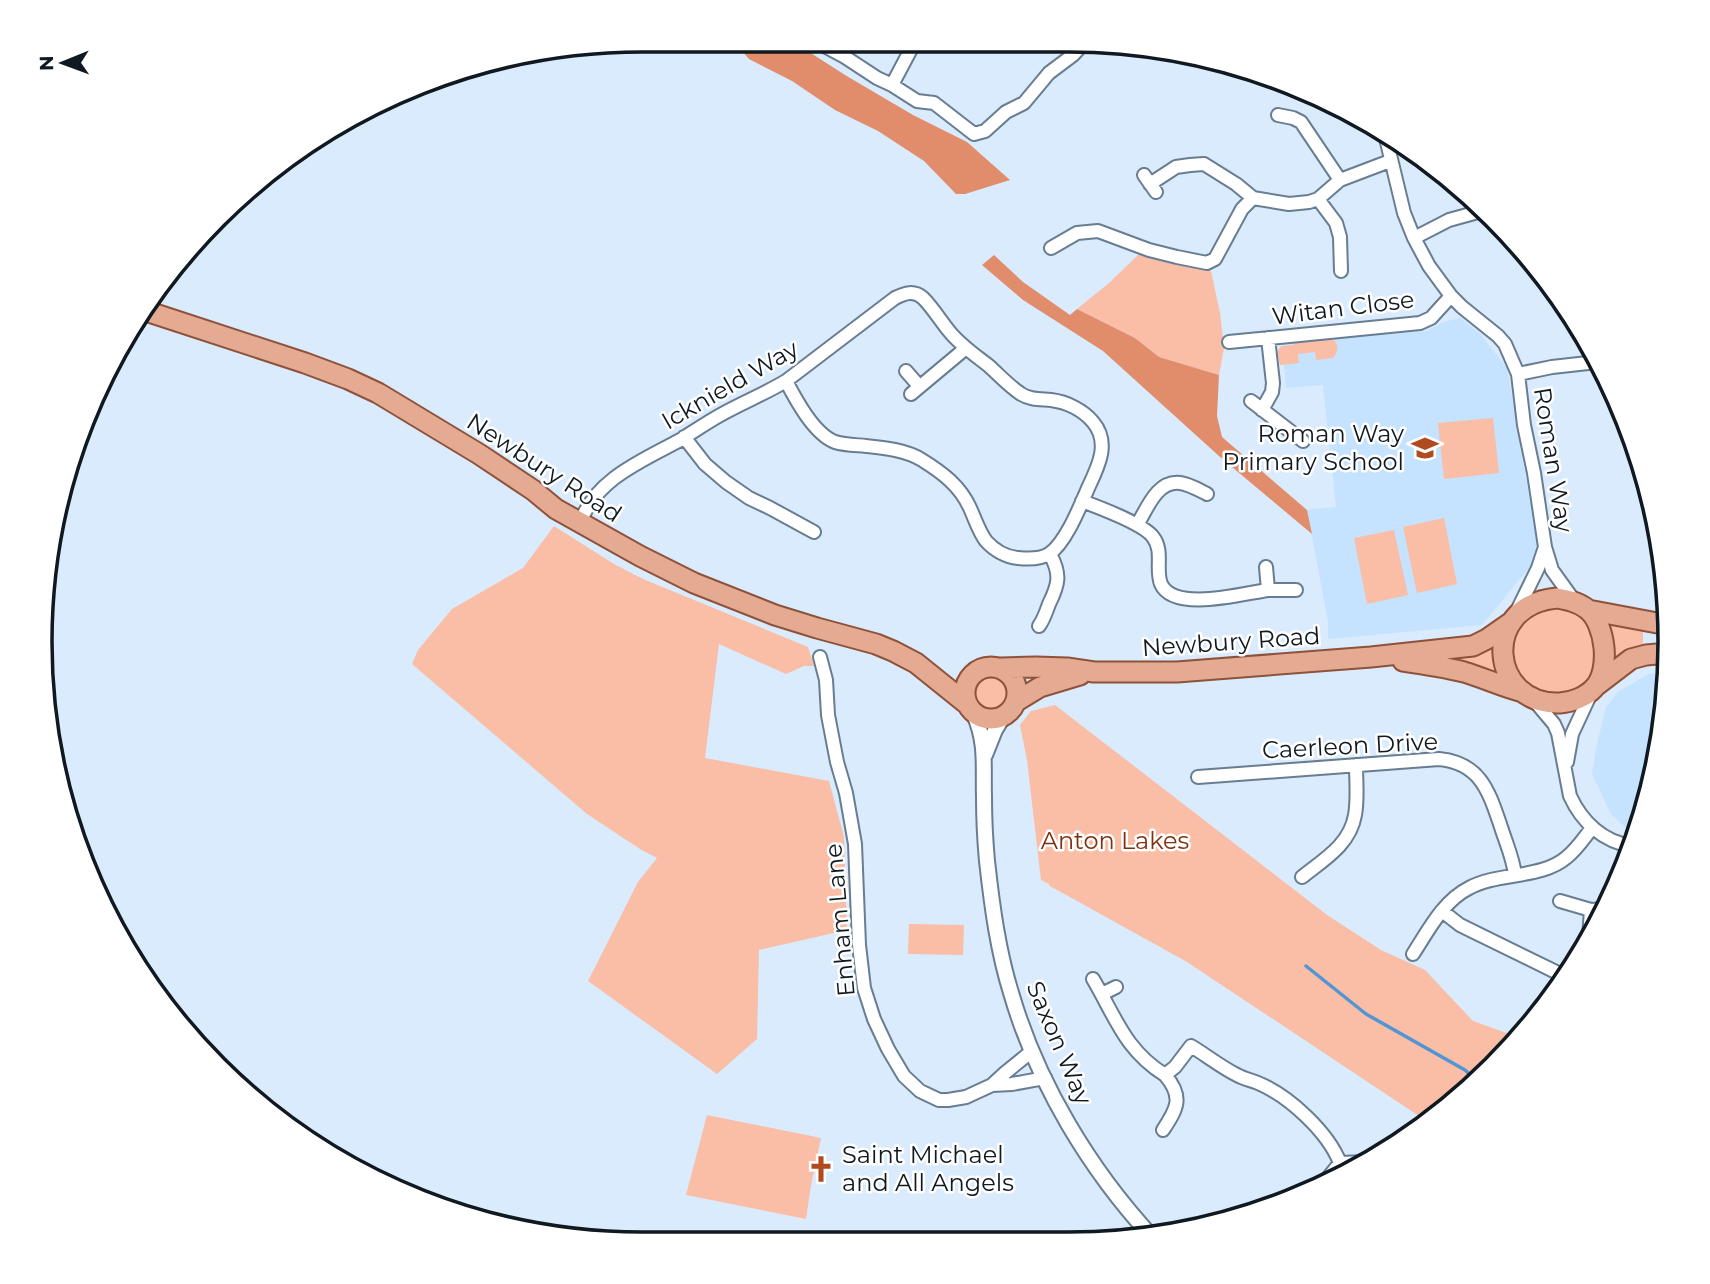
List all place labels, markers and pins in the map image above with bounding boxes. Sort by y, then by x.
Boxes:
place label: Roman Way Primary School [1222,419,1404,476]
school or university icon: Roman Way Primary School [1410,433,1440,463]
place label: Saint Michael and All Angels [842,1140,1014,1197]
church icon: Saint Michael and All Angels [806,1154,836,1184]

